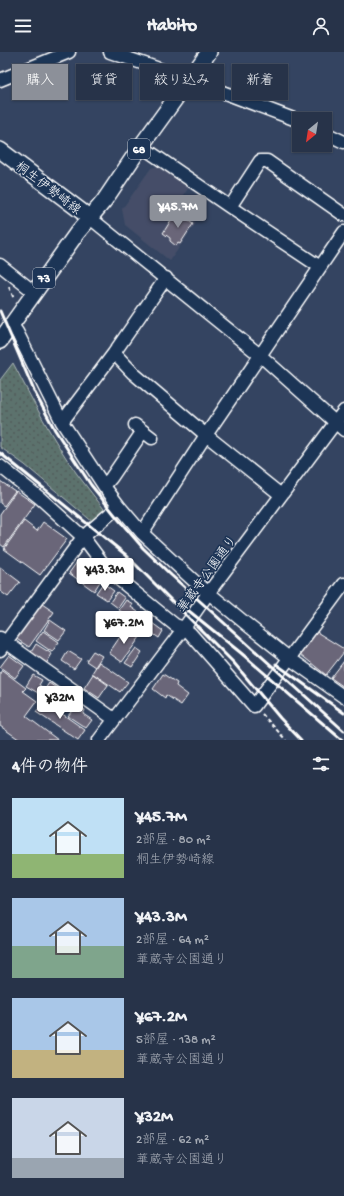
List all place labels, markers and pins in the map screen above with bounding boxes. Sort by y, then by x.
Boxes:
pin: ¥45.7M [145,195,211,229]
pin: ¥43.3M [72,558,138,592]
pin: ¥67.2M [91,611,157,645]
pin: ¥32M [36,686,84,720]

